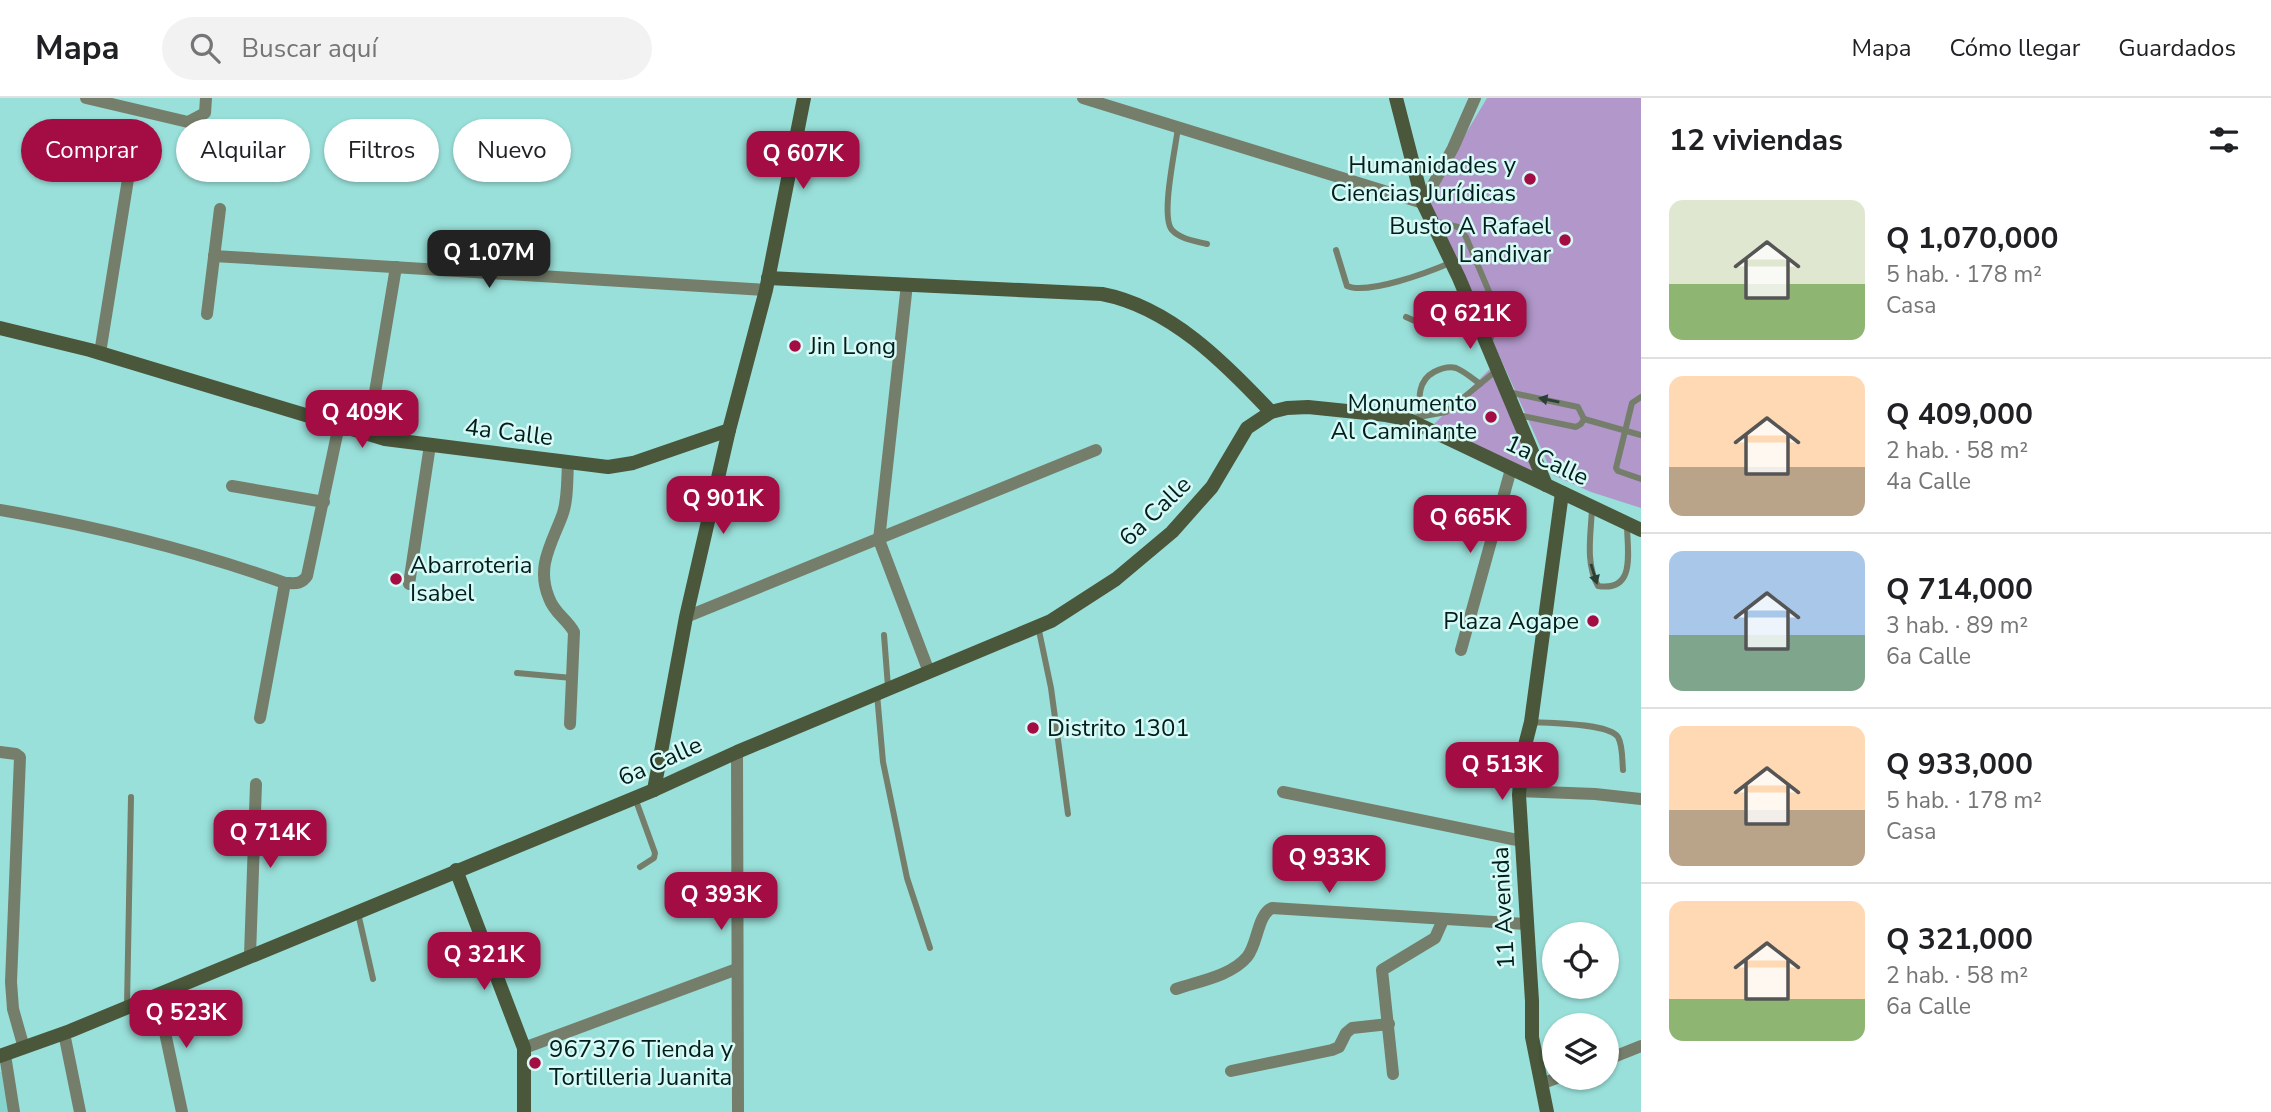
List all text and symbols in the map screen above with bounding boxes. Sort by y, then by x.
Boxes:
search box [162,17,652,80]
text: Mapa [35,26,120,71]
icon: search [186,29,224,67]
text: Buscar aquí [242,31,377,66]
text: Mapa [1851,32,1911,64]
text: Cómo llegar [1949,32,2080,64]
text: Guardados [2118,32,2236,64]
chip: Comprar [21,119,162,182]
chip: Alquilar [176,119,310,182]
chip: Filtros [324,119,439,182]
chip: Nuevo [453,119,571,182]
text: 12 viviendas [1669,120,1843,161]
icon: filters [2205,121,2243,159]
pin: Q 607K [746,132,860,191]
text: Q 607K [763,138,843,169]
place label: Humanidades y Ciencias Jurídicas [1331,149,1517,209]
marker: Humanidades y Ciencias Jurídicas [1522,171,1538,187]
place label: Busto A Rafael Landivar [1389,210,1551,270]
text: Q 1,070,000 [1886,218,2059,259]
icon: home [1725,228,1809,312]
pin: Q 1.07M [424,230,554,290]
marker: Busto A Rafael Landivar [1557,232,1573,248]
text: Q 1.07M [443,237,535,268]
text: 5 hab. · 178 m² [1886,259,2042,290]
text: Casa [1886,290,1937,321]
pin: Q 621K [1413,292,1527,351]
text: Q 621K [1430,298,1510,329]
place label: Jin Long [808,330,896,362]
marker: Jin Long [787,338,803,354]
place label: Monumento Al Caminante [1331,387,1477,447]
pin: Q 409K [305,390,419,450]
text: Q 409,000 [1886,394,2033,435]
one-way arrow [1538,395,1560,406]
text: Q 409K [322,397,402,428]
icon: home [1725,404,1809,488]
marker: Monumento Al Caminante [1483,409,1499,425]
street label: 4a Calle [463,411,555,453]
street label: 1a Calle [1500,427,1594,493]
text: 2 hab. · 58 m² [1886,435,2028,466]
text: 4a Calle [1886,466,1971,497]
street label: 6a Calle [1112,469,1198,553]
pin: Q 901K [666,476,780,536]
text: Q 901K [683,483,763,514]
pin: Q 665K [1413,496,1527,555]
text: Q 665K [1430,502,1510,533]
place label: Abarroteria Isabel [410,549,532,609]
one-way arrow [1589,563,1600,584]
text: Q 714,000 [1886,569,2033,610]
marker: Abarroteria Isabel [388,571,404,587]
icon: home [1725,579,1809,663]
place label: Plaza Agape [1443,605,1579,637]
text: 3 hab. · 89 m² [1886,610,2028,641]
marker: Plaza Agape [1585,613,1601,629]
text: 6a Calle [1886,641,1971,672]
place label: Distrito 1301 [1047,712,1190,744]
marker: Distrito 1301 [1025,720,1041,736]
street label: 6a Calle [613,728,707,794]
pin: Q 513K [1445,742,1559,802]
text: Q 933,000 [1886,744,2033,785]
text: Q 513K [1462,749,1542,780]
icon: home [1725,754,1809,838]
text: 5 hab. · 178 m² [1886,785,2042,816]
pin: Q 714K [213,810,327,870]
text: Casa [1886,816,1937,847]
text: Q 714K [230,817,310,848]
pin: Q 933K [1272,836,1386,895]
text: Q 933K [1289,842,1369,873]
street label: 11 Avenida [1484,846,1522,970]
pin: Q 393K [664,872,778,932]
text: Q 393K [681,879,761,910]
text: Q 321,000 [1886,919,2033,960]
map controls [1542,922,1619,1090]
button: locate [1542,922,1619,999]
icon: home [1725,929,1809,1013]
pin: Q 321K [427,932,541,992]
text: Q 321K [444,939,524,970]
text: 2 hab. · 58 m² [1886,960,2028,991]
pin: Q 523K [129,990,243,1050]
text: 6a Calle [1886,991,1971,1022]
text: Q 523K [146,997,226,1028]
button: layers [1542,1013,1619,1090]
place label: 967376 Tienda y Tortilleria Juanita [549,1033,734,1093]
marker: 967376 Tienda y Tortilleria Juanita [527,1055,543,1071]

